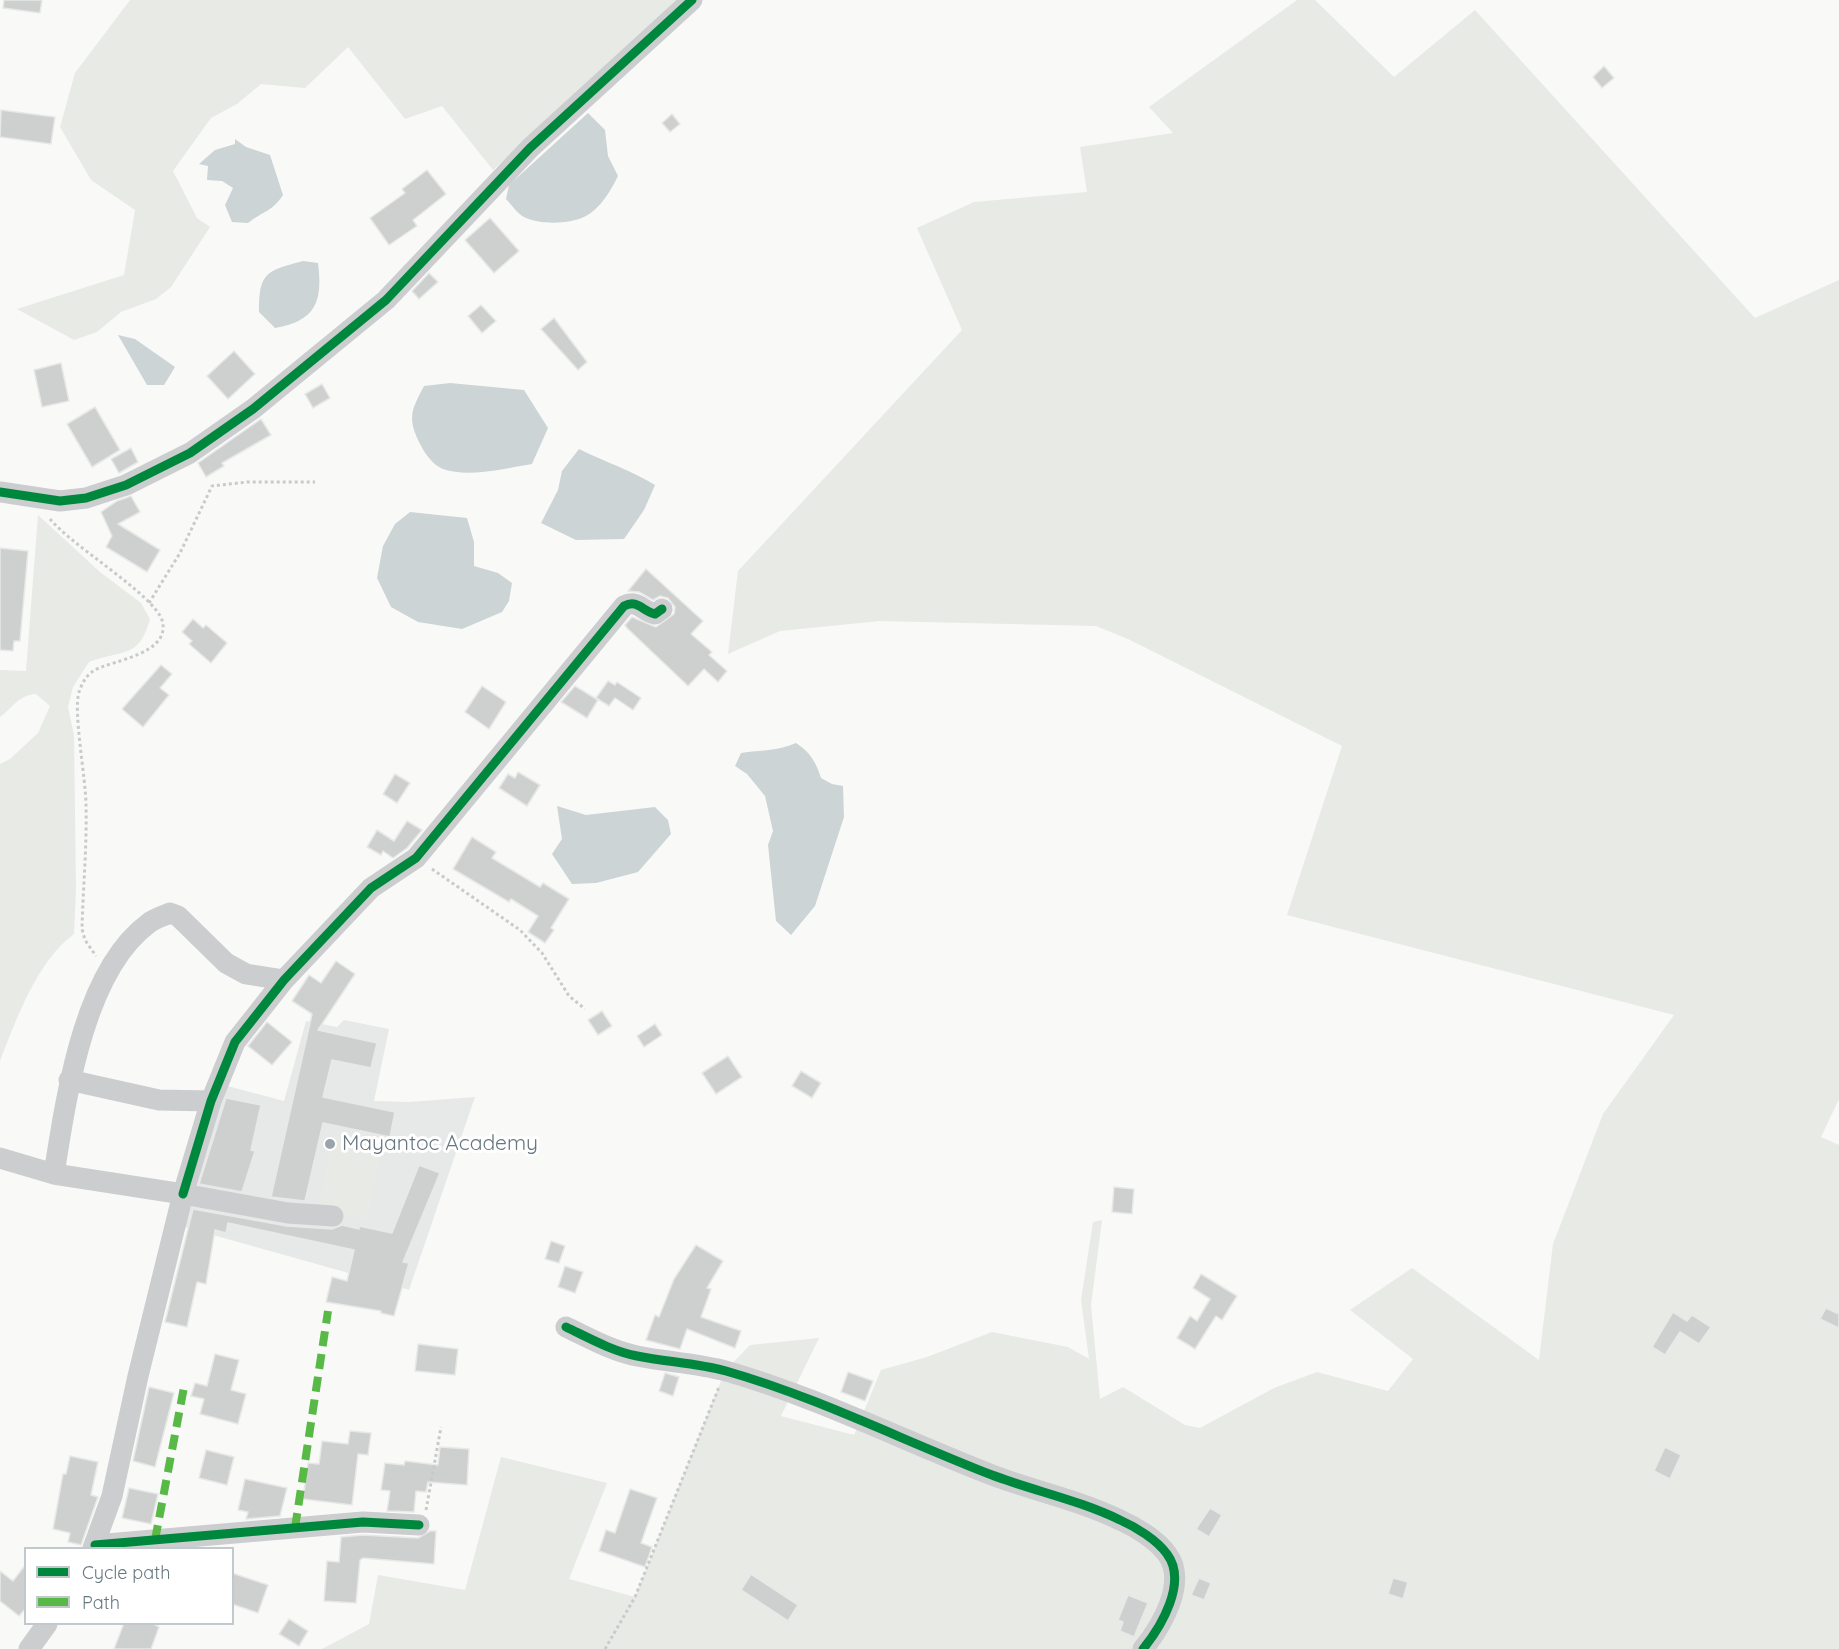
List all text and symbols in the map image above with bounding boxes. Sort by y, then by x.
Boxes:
place label: Mayantoc Academy [342,1131,538,1157]
marker: Mayantoc Academy [323,1137,337,1151]
legend [24,1547,234,1625]
text: Cycle path [82,1561,170,1584]
text: Path [82,1591,120,1614]

